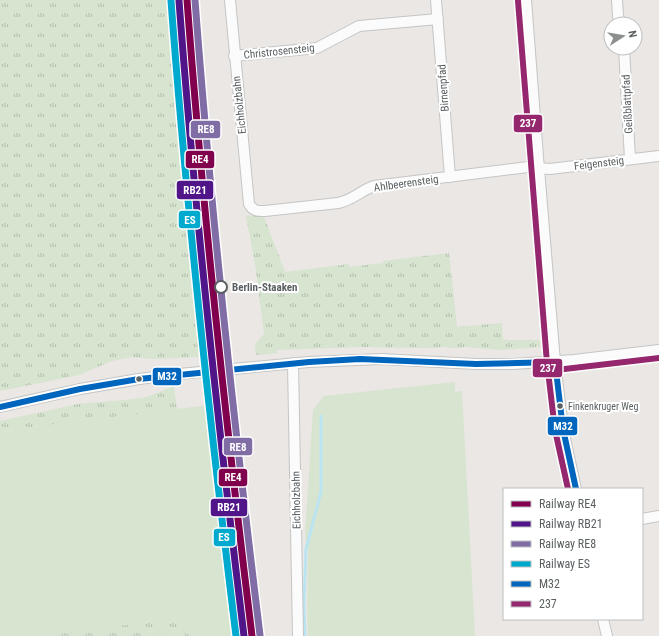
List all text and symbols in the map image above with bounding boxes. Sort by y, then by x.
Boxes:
north arrow [603,16,643,56]
text: N [625,29,639,39]
street label: Christrosensteig [243,41,315,62]
street label: Birnenpfad [435,64,452,112]
street label: Geißblattpfad [619,74,636,134]
street label: Eichholzbahn [230,75,249,134]
line badge: 237 [513,114,543,133]
text: 237 [520,117,537,130]
line badge: RE8 [190,120,221,139]
text: RE8 [197,123,215,136]
line badge: RE4 [185,150,215,169]
text: RE4 [191,153,209,166]
street label: Feigensteig [573,154,625,173]
street label: Ahlbeerensteig [373,173,439,194]
line badge: RB21 [176,180,214,200]
text: RB21 [183,184,207,197]
line badge: ES [178,210,201,229]
text: ES [184,214,196,227]
marker: Berlin-Staaken [214,280,228,294]
place label: Berlin-Staaken [232,281,298,294]
line badge: 237 [532,358,563,378]
text: 237 [540,362,557,375]
line badge: M32 [152,367,182,386]
text: M32 [157,370,177,383]
unlabelled marker [134,374,144,384]
marker: Finkenkruger Weg [555,401,565,411]
place label: Finkenkruger Weg [568,401,638,412]
line badge: M32 [547,416,578,436]
text: M32 [553,420,573,433]
line badge: RE8 [223,437,253,456]
text: RE8 [229,441,247,454]
line badge: RE4 [218,468,248,487]
text: RE4 [224,471,242,484]
street label: Eichholzbahn [289,471,304,529]
legend [503,488,643,620]
text: Railway RE4 [539,497,596,511]
line badge: RB21 [210,498,248,517]
text: RB21 [217,501,241,514]
text: Railway RB21 [539,517,603,531]
line badge: ES [213,528,236,547]
text: ES [218,531,230,544]
text: Railway RE8 [539,537,596,551]
text: Railway ES [539,557,590,571]
text: M32 [539,577,560,591]
text: 237 [539,597,557,611]

